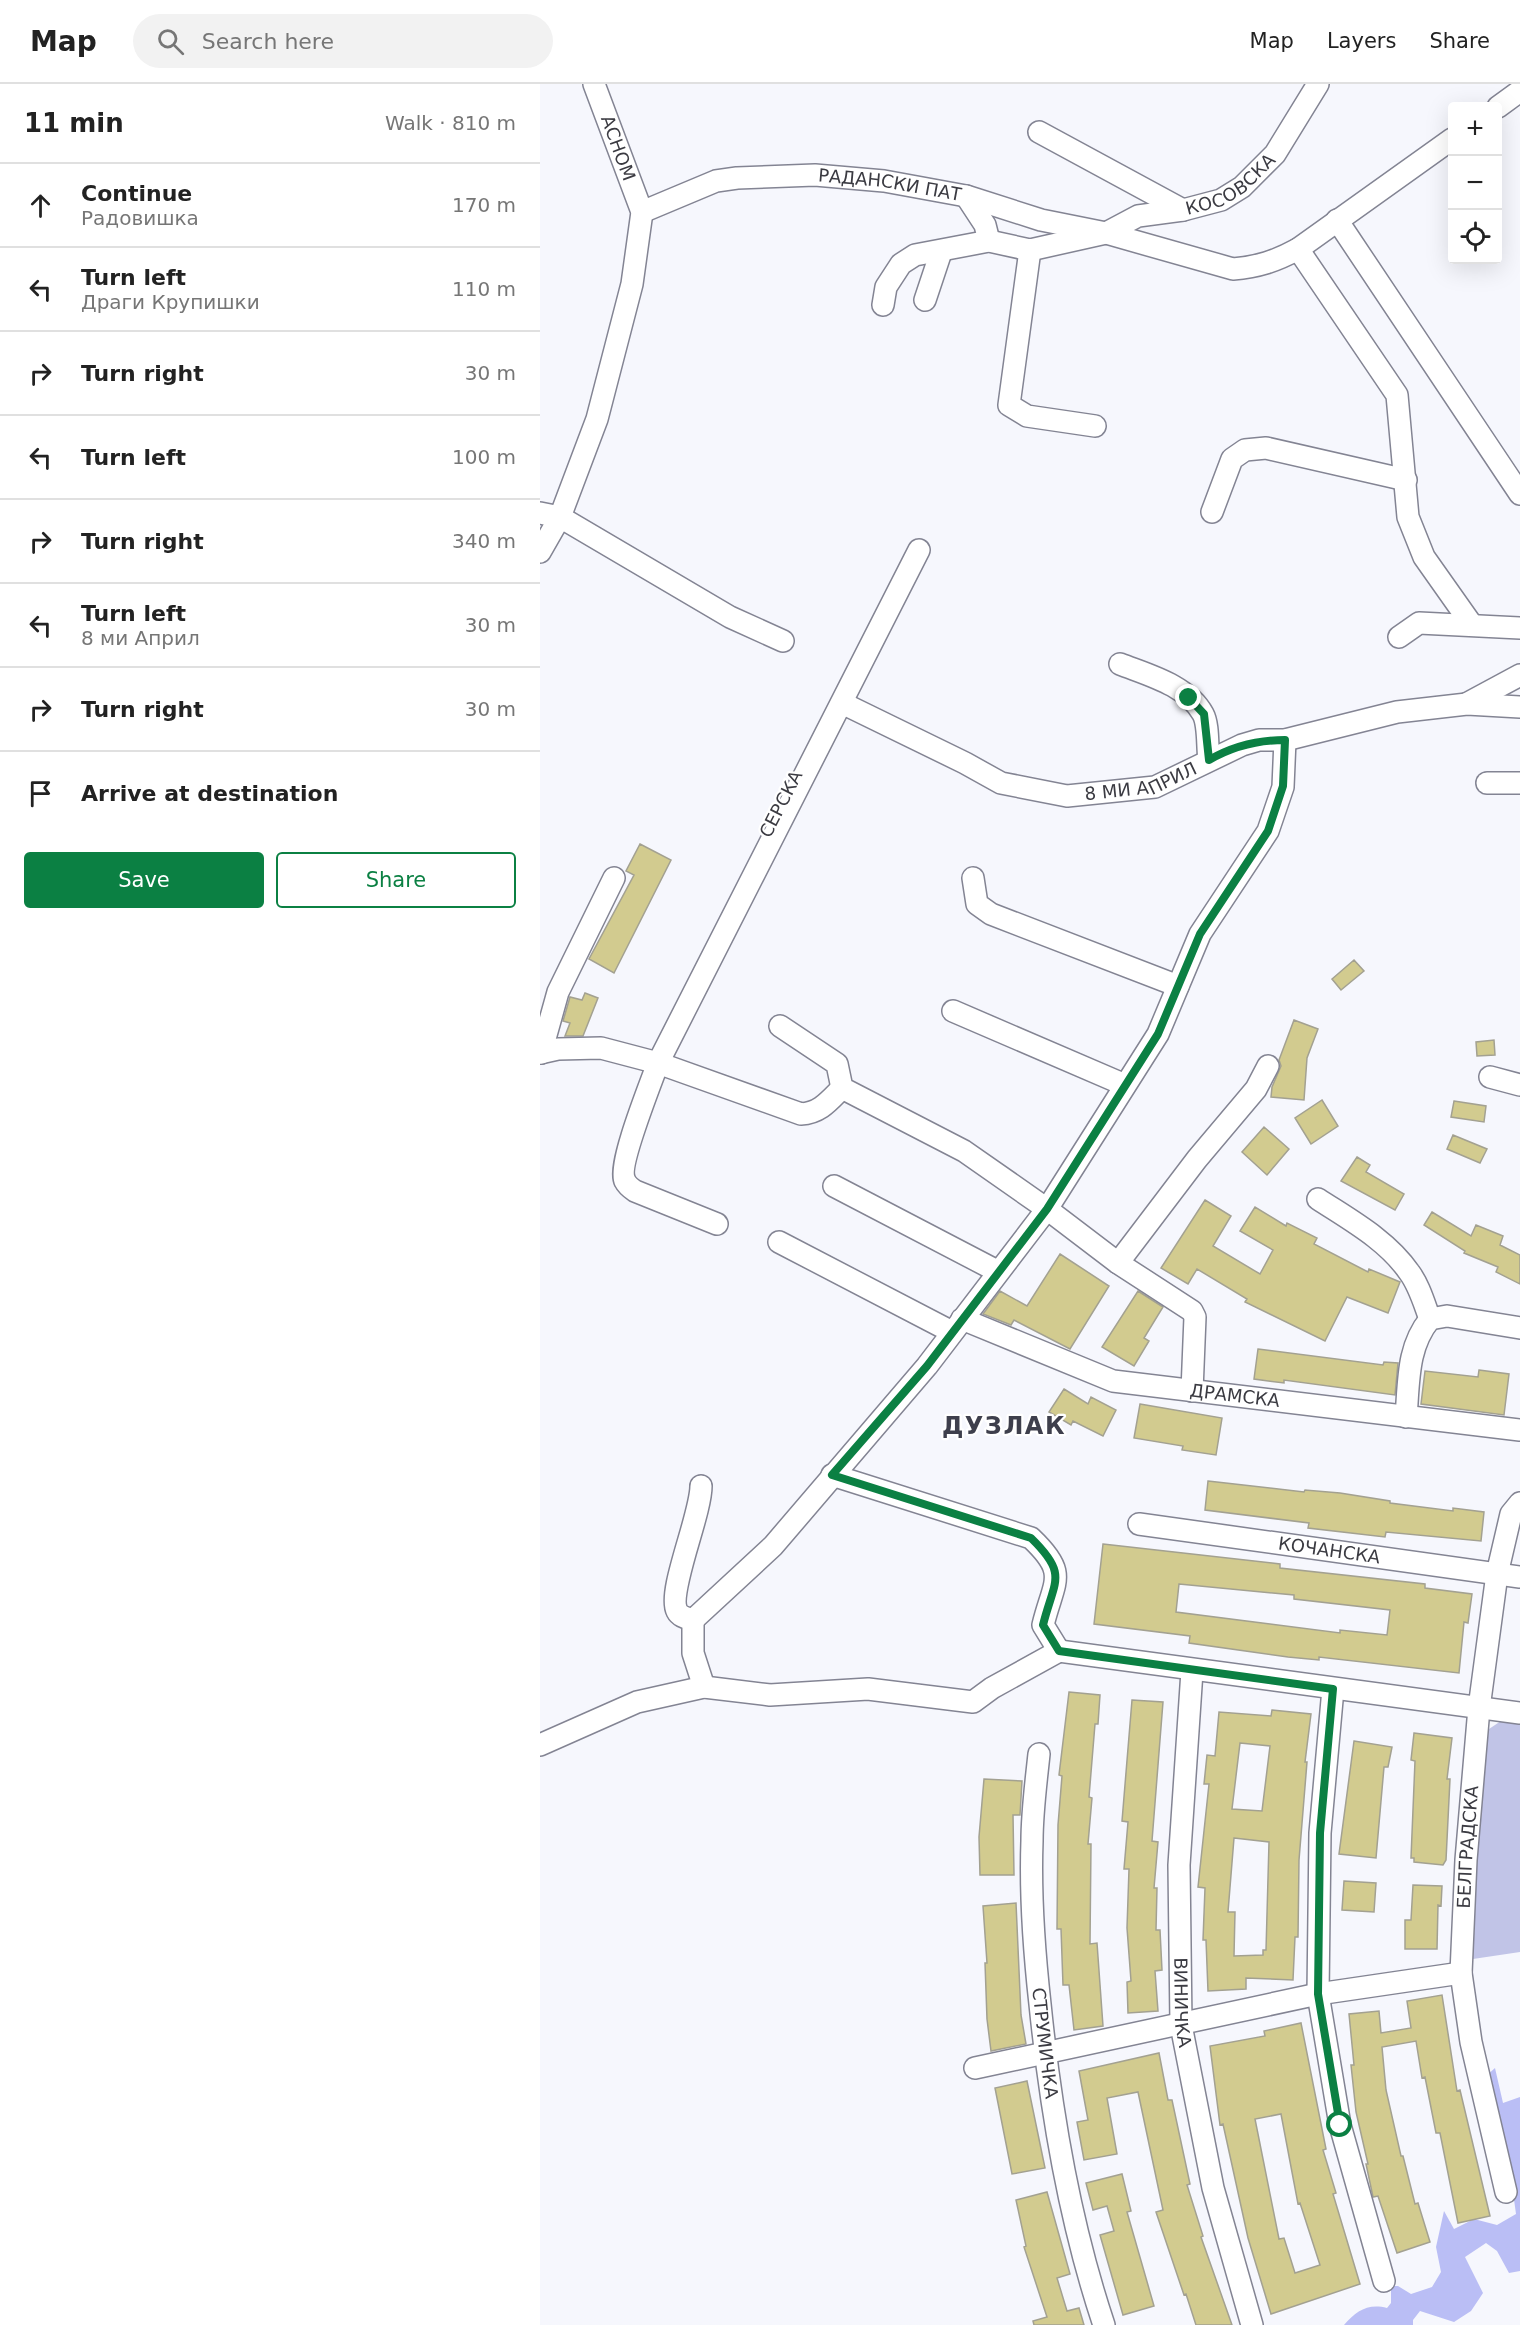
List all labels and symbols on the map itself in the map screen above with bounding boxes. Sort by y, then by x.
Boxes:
street label: АСНОМ [597,112,640,183]
street label: КОСОВСКА [1183,149,1280,219]
street label: РАДАНСКИ ПАТ [817,164,964,205]
route end [1175,684,1201,710]
street label: 8 МИ АПРИЛ [1084,757,1200,804]
street label: СЕРСКА [755,766,807,841]
street label: ДРАМСКА [1189,1379,1282,1411]
district label: ДУЗЛАК [942,1412,1066,1440]
street label: КОЧАНСКА [1277,1532,1382,1568]
street label: БЕЛГРАДСКА [1453,1784,1482,1909]
street label: ВИНИЧКА [1170,1957,1196,2050]
street label: СТРУМИЧКА [1028,1986,1063,2101]
route start [1326,2111,1352,2137]

